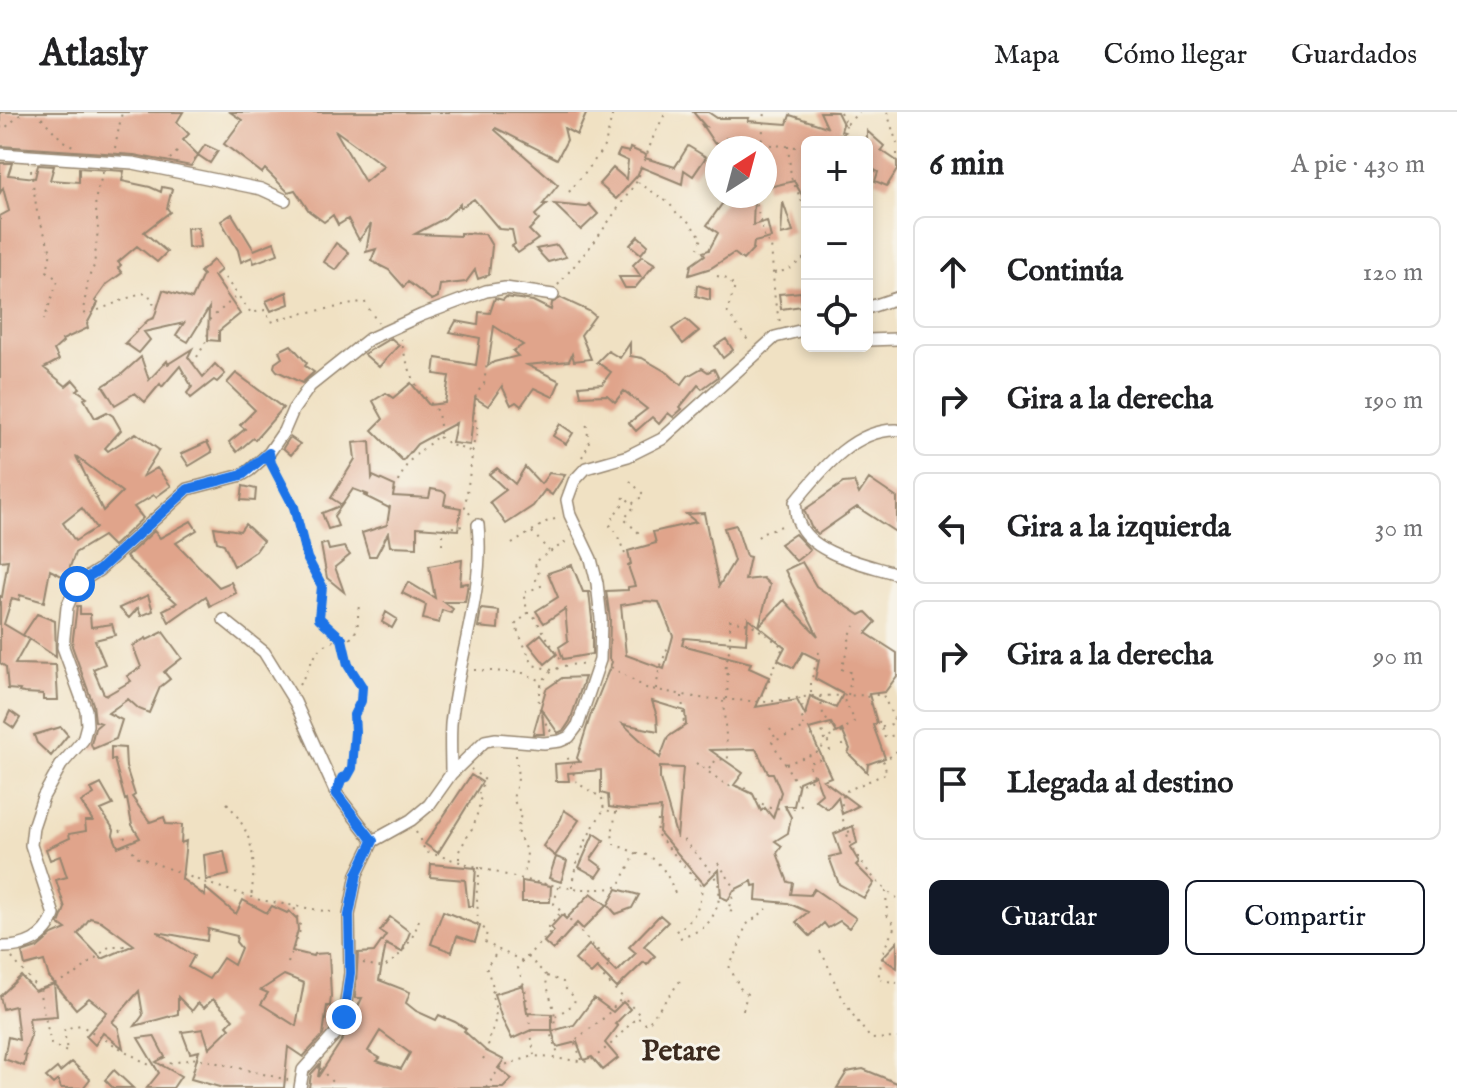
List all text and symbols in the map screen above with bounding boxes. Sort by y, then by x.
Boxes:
text: Atlasly [40,31,148,79]
text: Mapa [994,38,1059,73]
text: Cómo llegar [1103,38,1247,73]
text: Guardados [1291,38,1417,73]
north arrow [705,136,777,208]
map controls [801,136,873,352]
button: + [801,136,873,208]
text: 6 min [929,143,1004,186]
text: A pie · 430 m [1291,148,1425,181]
button: − [801,208,873,280]
icon: ahead [931,250,975,294]
text: Continúa [1007,253,1123,291]
text: 120 m [1363,256,1423,289]
button: locate [801,280,873,352]
icon: right [931,378,975,422]
text: Gira a la derecha [1007,381,1213,419]
text: 190 m [1363,384,1423,417]
icon: left [931,506,975,550]
text: Gira a la izquierda [1007,509,1231,547]
text: 30 m [1375,512,1423,545]
route start [59,566,95,602]
icon: right [931,634,975,678]
text: Gira a la derecha [1007,637,1213,675]
text: 90 m [1373,640,1423,673]
icon: arrive [931,762,975,806]
text: Llegada al destino [1007,765,1233,803]
button: Guardar [929,880,1169,955]
button: Compartir [1185,880,1425,955]
route end [326,999,362,1035]
district label: Petare [642,1033,721,1071]

